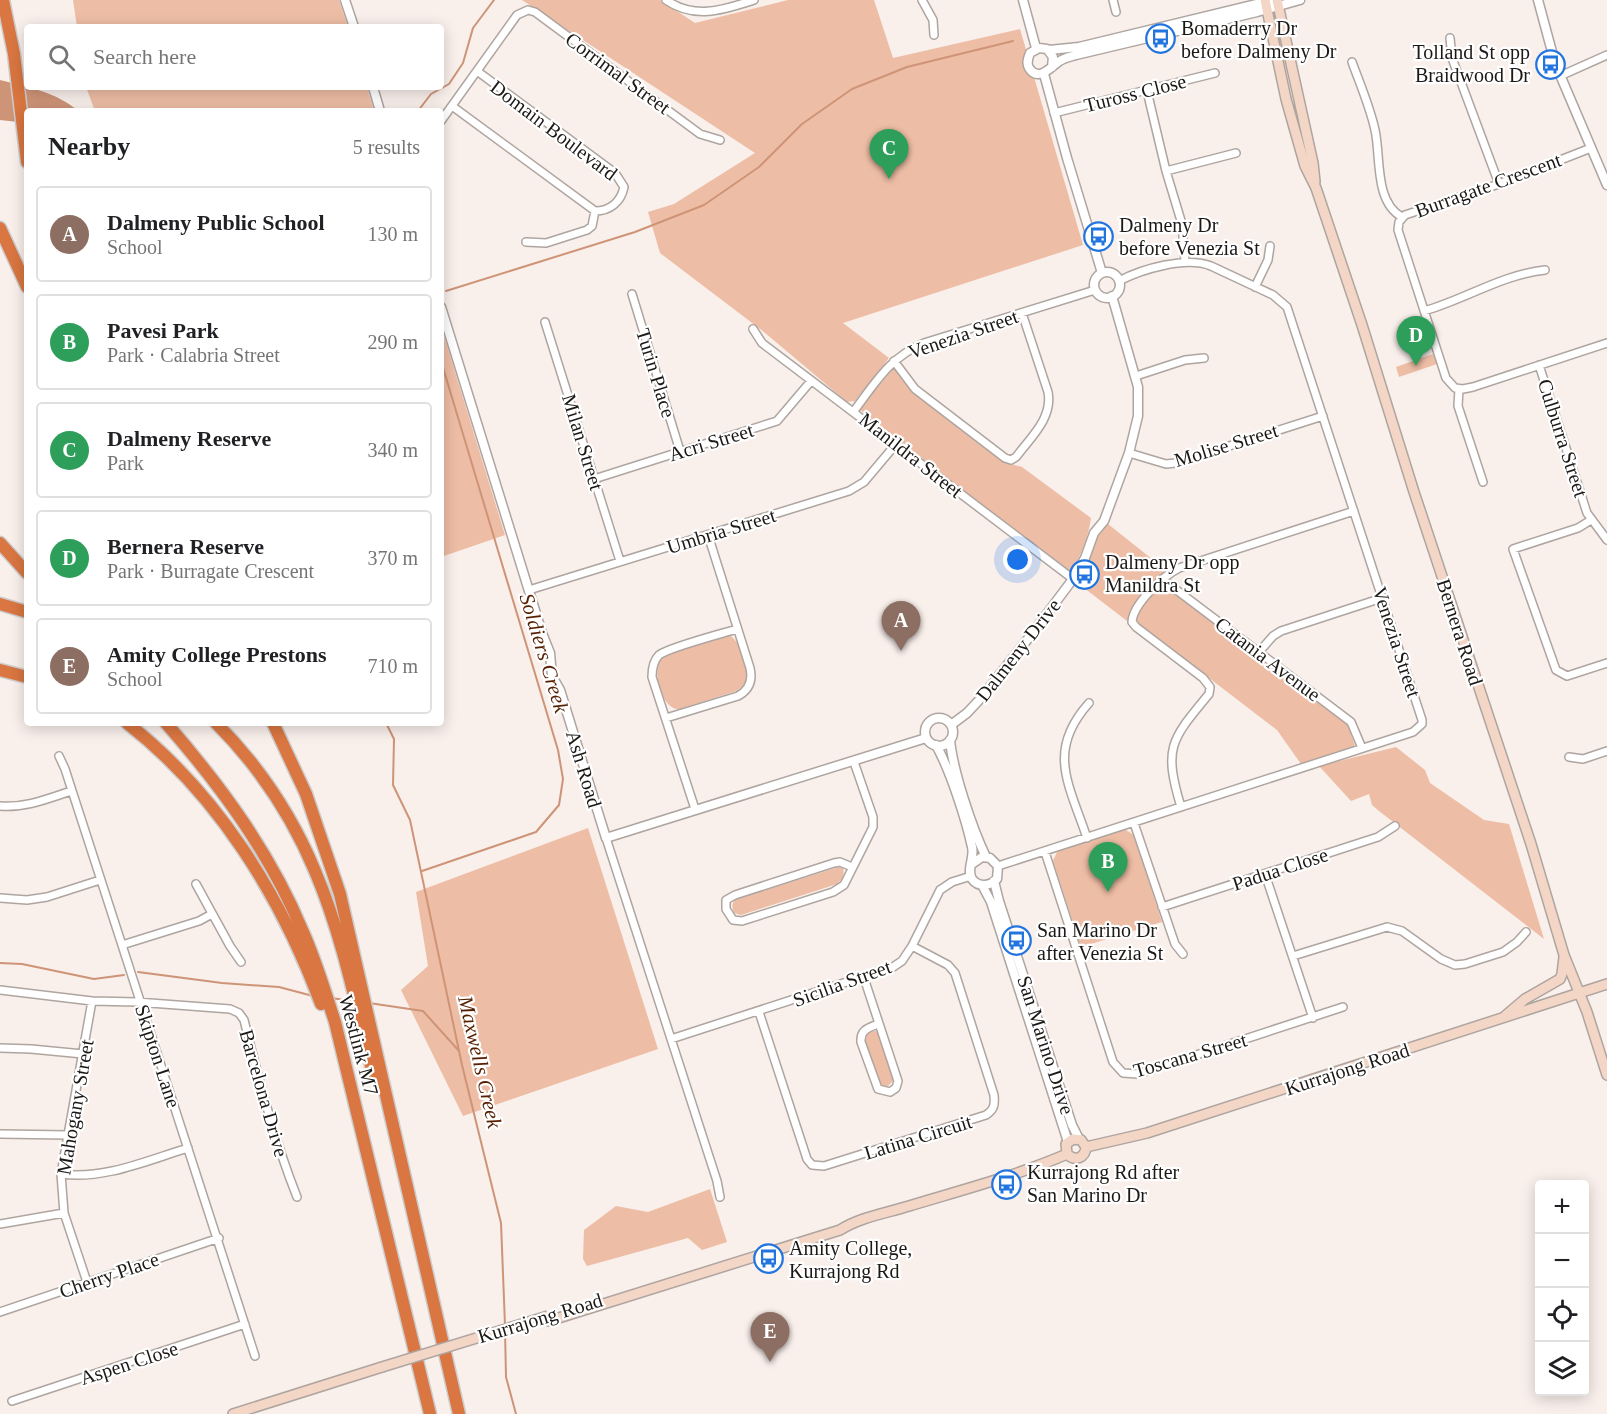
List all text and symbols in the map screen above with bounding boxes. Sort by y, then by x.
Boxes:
place label: Bomaderry Dr before Dalmeny Dr [1181,17,1337,63]
bus stop icon: Bomaderry Dr before Dalmeny Dr [1144,23,1176,55]
search box [24,24,444,90]
street label: Corrimal Street [561,28,675,119]
icon: search [45,41,78,74]
place label: Tolland St opp Braidwood Dr [1413,41,1530,86]
text: Search here [93,44,196,69]
bus stop icon: Tolland St opp Braidwood Dr [1535,48,1567,80]
street label: Tuross Close [1082,70,1188,116]
street label: Domain Boulevard [486,75,622,185]
pin: C [870,130,908,179]
text: Nearby [48,132,130,161]
text: 5 results [353,136,420,158]
street label: Burragate Crescent [1412,148,1565,223]
text: Dalmeny Public School [107,210,325,235]
place label: Dalmeny Dr before Venezia St [1119,214,1260,259]
bus stop icon: Dalmeny Dr before Venezia St [1082,220,1114,252]
text: A [62,223,77,245]
text: 130 m [367,223,418,245]
text: School [107,236,163,258]
street label: Venezia Street [905,305,1021,363]
pin: D [1396,316,1436,366]
text: Pavesi Park [107,318,219,343]
street label: Turin Place [632,326,680,420]
text: B [63,331,76,353]
text: 290 m [367,331,418,353]
text: Park · Calabria Street [107,344,280,366]
street label: Culburra Street [1534,376,1593,500]
street label: Milan Street [558,391,608,493]
street label: Manildra Street [855,408,967,502]
street label: Acri Street [666,419,756,465]
street label: Molise Street [1172,419,1281,471]
text: Dalmeny Reserve [107,426,271,451]
text: C [62,439,77,461]
text: 340 m [367,439,418,461]
text: Park [107,452,144,474]
street label: Umbria Street [664,504,779,558]
text: Bernera Reserve [107,534,264,559]
your location [1003,545,1032,574]
text: D [62,547,77,569]
text: 370 m [367,547,418,569]
place label: Dalmeny Dr opp Manildra St [1105,551,1239,596]
bus stop icon: Dalmeny Dr opp Manildra St [1068,558,1100,590]
text: Park · Burragate Crescent [107,560,314,582]
street label: Bernera Road [1432,576,1488,688]
street label: Venezia Street [1369,584,1425,700]
water label: Soldiers Creek [514,590,574,716]
street label: Dalmeny Drive [971,594,1066,706]
pin: A [882,602,920,651]
street label: Catania Avenue [1211,612,1325,706]
text: Amity College Prestons [107,642,327,667]
text: E [63,655,76,677]
text: 710 m [367,655,418,677]
text: School [107,668,163,690]
street label: Ash Road [562,728,606,810]
pin: B [1088,842,1128,892]
street label: Padua Close [1229,843,1331,895]
place label: San Marino Dr after Venezia St [1037,919,1164,964]
bus stop icon: San Marino Dr after Venezia St [1000,925,1032,957]
street label: Sicilia Street [790,955,894,1011]
street label: San Marino Drive [1013,973,1079,1117]
street label: Westlink M7 [335,992,383,1098]
water label: Maxwells Creek [453,993,507,1131]
street label: Skipton Lane [130,1002,185,1111]
street label: Barcelona Drive [235,1027,293,1159]
street label: Toscana Street [1131,1028,1250,1082]
street label: Mahogany Street [52,1037,99,1177]
street label: Kurrajong Road [1282,1039,1412,1100]
street label: Latina Circuit [861,1110,975,1164]
place label: Kurrajong Rd after San Marino Dr [1027,1161,1180,1206]
bus stop icon: Kurrajong Rd after San Marino Dr [990,1168,1022,1200]
map controls [1535,1180,1589,1396]
button: + [1535,1180,1589,1234]
button: − [1535,1234,1589,1288]
place label: Amity College, Kurrajong Rd [789,1237,912,1283]
bus stop icon: Amity College, Kurrajong Rd [752,1243,784,1275]
street label: Cherry Place [56,1248,162,1303]
button: locate [1535,1288,1589,1342]
street label: Kurrajong Road [475,1289,605,1348]
pin: E [750,1312,790,1362]
street label: Aspen Close [77,1337,181,1390]
button: layers [1535,1342,1589,1396]

